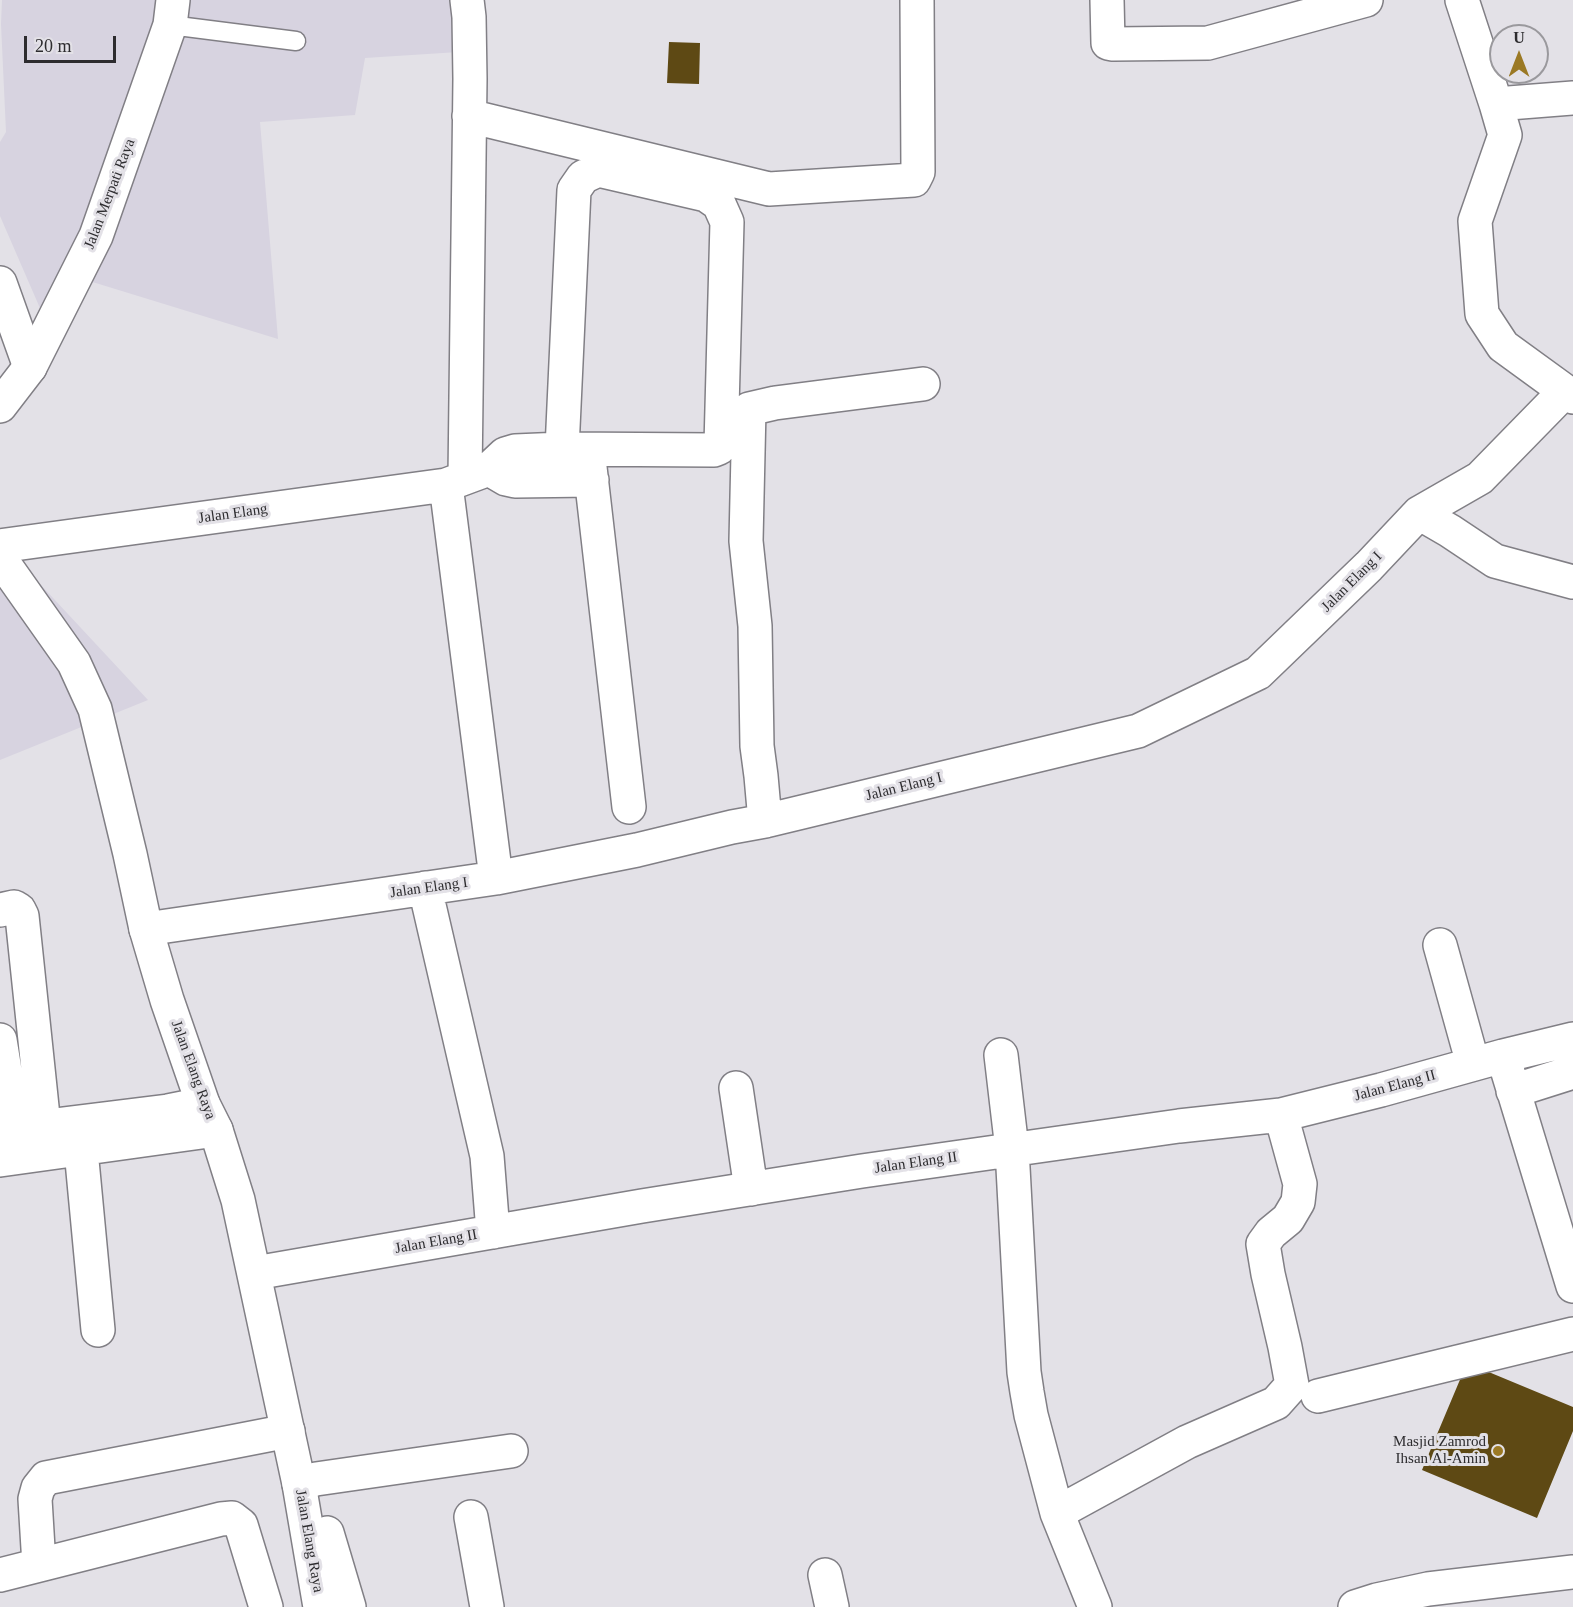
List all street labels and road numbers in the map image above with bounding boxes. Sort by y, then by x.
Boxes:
street label: Jalan Merpati Raya [81,136,139,252]
street label: Jalan Elang [197,500,269,528]
street label: Jalan Elang I [1318,548,1386,616]
street label: Jalan Elang I [864,769,944,805]
street label: Jalan Elang I [389,874,469,902]
street label: Jalan Elang Raya [167,1018,219,1122]
street label: Jalan Elang II [1352,1067,1438,1105]
street label: Jalan Elang II [874,1148,958,1178]
street label: Jalan Elang II [393,1226,479,1258]
street label: Jalan Elang Raya [291,1488,327,1594]

